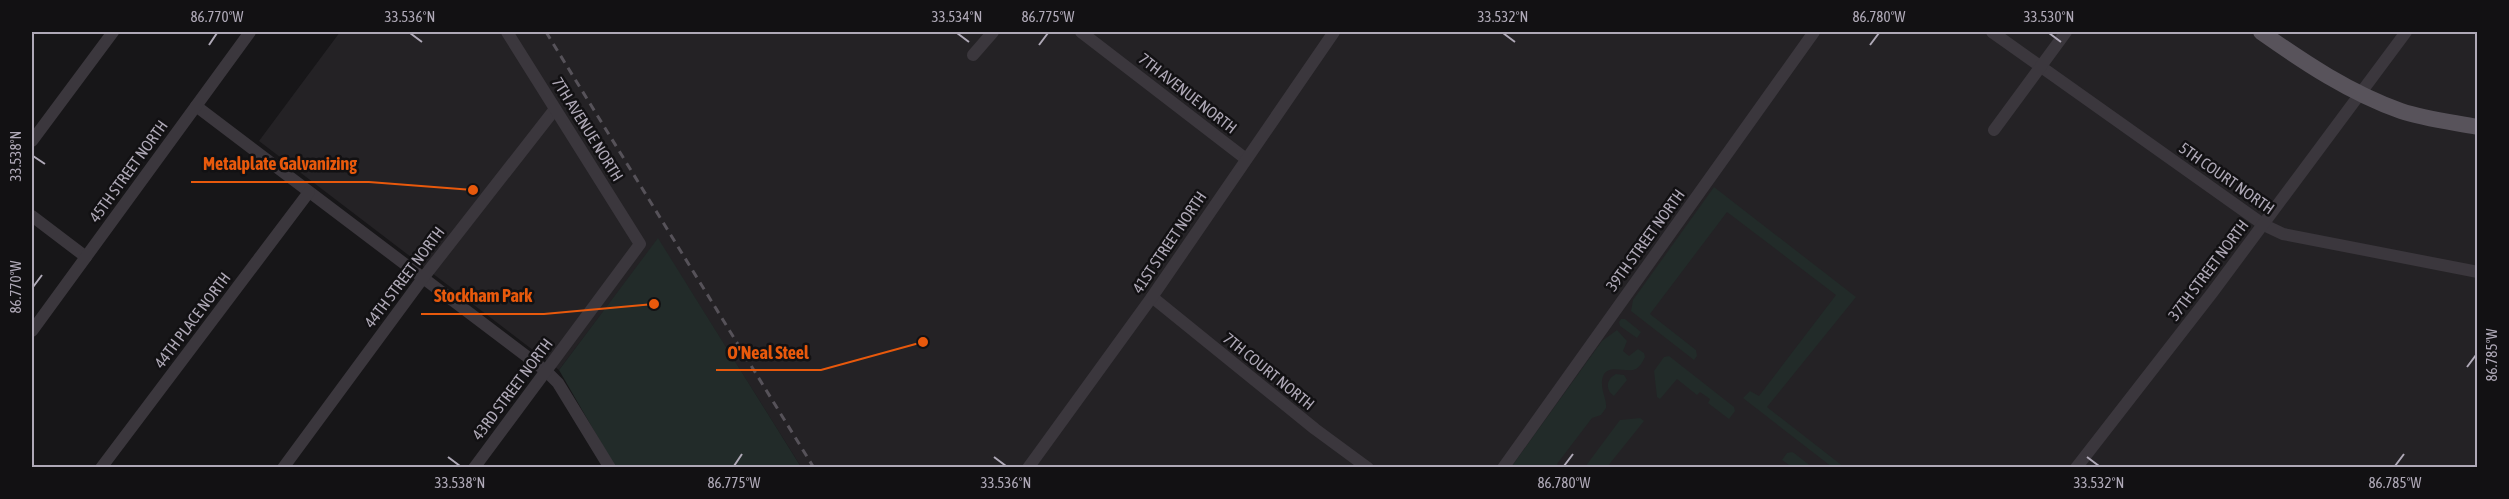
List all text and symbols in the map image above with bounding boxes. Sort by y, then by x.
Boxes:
text: 86.770°W [191,8,244,25]
text: 33.536°N [385,8,435,25]
text: 33.534°N [932,8,982,25]
text: 86.775°W [1022,8,1075,25]
text: 33.532°N [1478,8,1528,25]
text: 86.780°W [1853,8,1906,25]
text: 33.530°N [2024,8,2074,25]
street label: 7TH AVENUE NORTH [1135,49,1241,137]
street label: 7TH AVENUE NORTH [549,74,627,184]
street label: 45TH STREET NORTH [85,117,171,225]
text: 33.538°N [7,131,24,181]
street label: 5TH COURT NORTH [2176,138,2278,218]
callout: Metalplate Galvanizing [191,146,369,182]
text: Metalplate Galvanizing [203,153,357,174]
street label: 39TH STREET NORTH [1602,186,1688,294]
street label: 41ST STREET NORTH [1128,188,1210,296]
street label: 37TH STREET NORTH [2164,216,2252,324]
street label: 44TH STREET NORTH [360,223,448,331]
text: 86.770°W [7,260,24,313]
street label: 44TH PLACE NORTH [150,269,234,371]
callout: Stockham Park [421,278,544,314]
text: Stockham Park [434,285,533,306]
text: 86.785°W [2483,328,2500,381]
street label: 7TH COURT NORTH [1220,329,1318,413]
callout: O'Neal Steel [716,334,821,370]
street label: 43RD STREET NORTH [468,335,556,443]
text: O'Neal Steel [727,342,809,363]
text: 33.538°N [435,474,485,491]
text: 86.775°W [708,474,761,491]
text: 33.536°N [981,474,1031,491]
text: 86.780°W [1538,474,1591,491]
text: 33.532°N [2074,474,2124,491]
text: 86.785°W [2369,474,2422,491]

